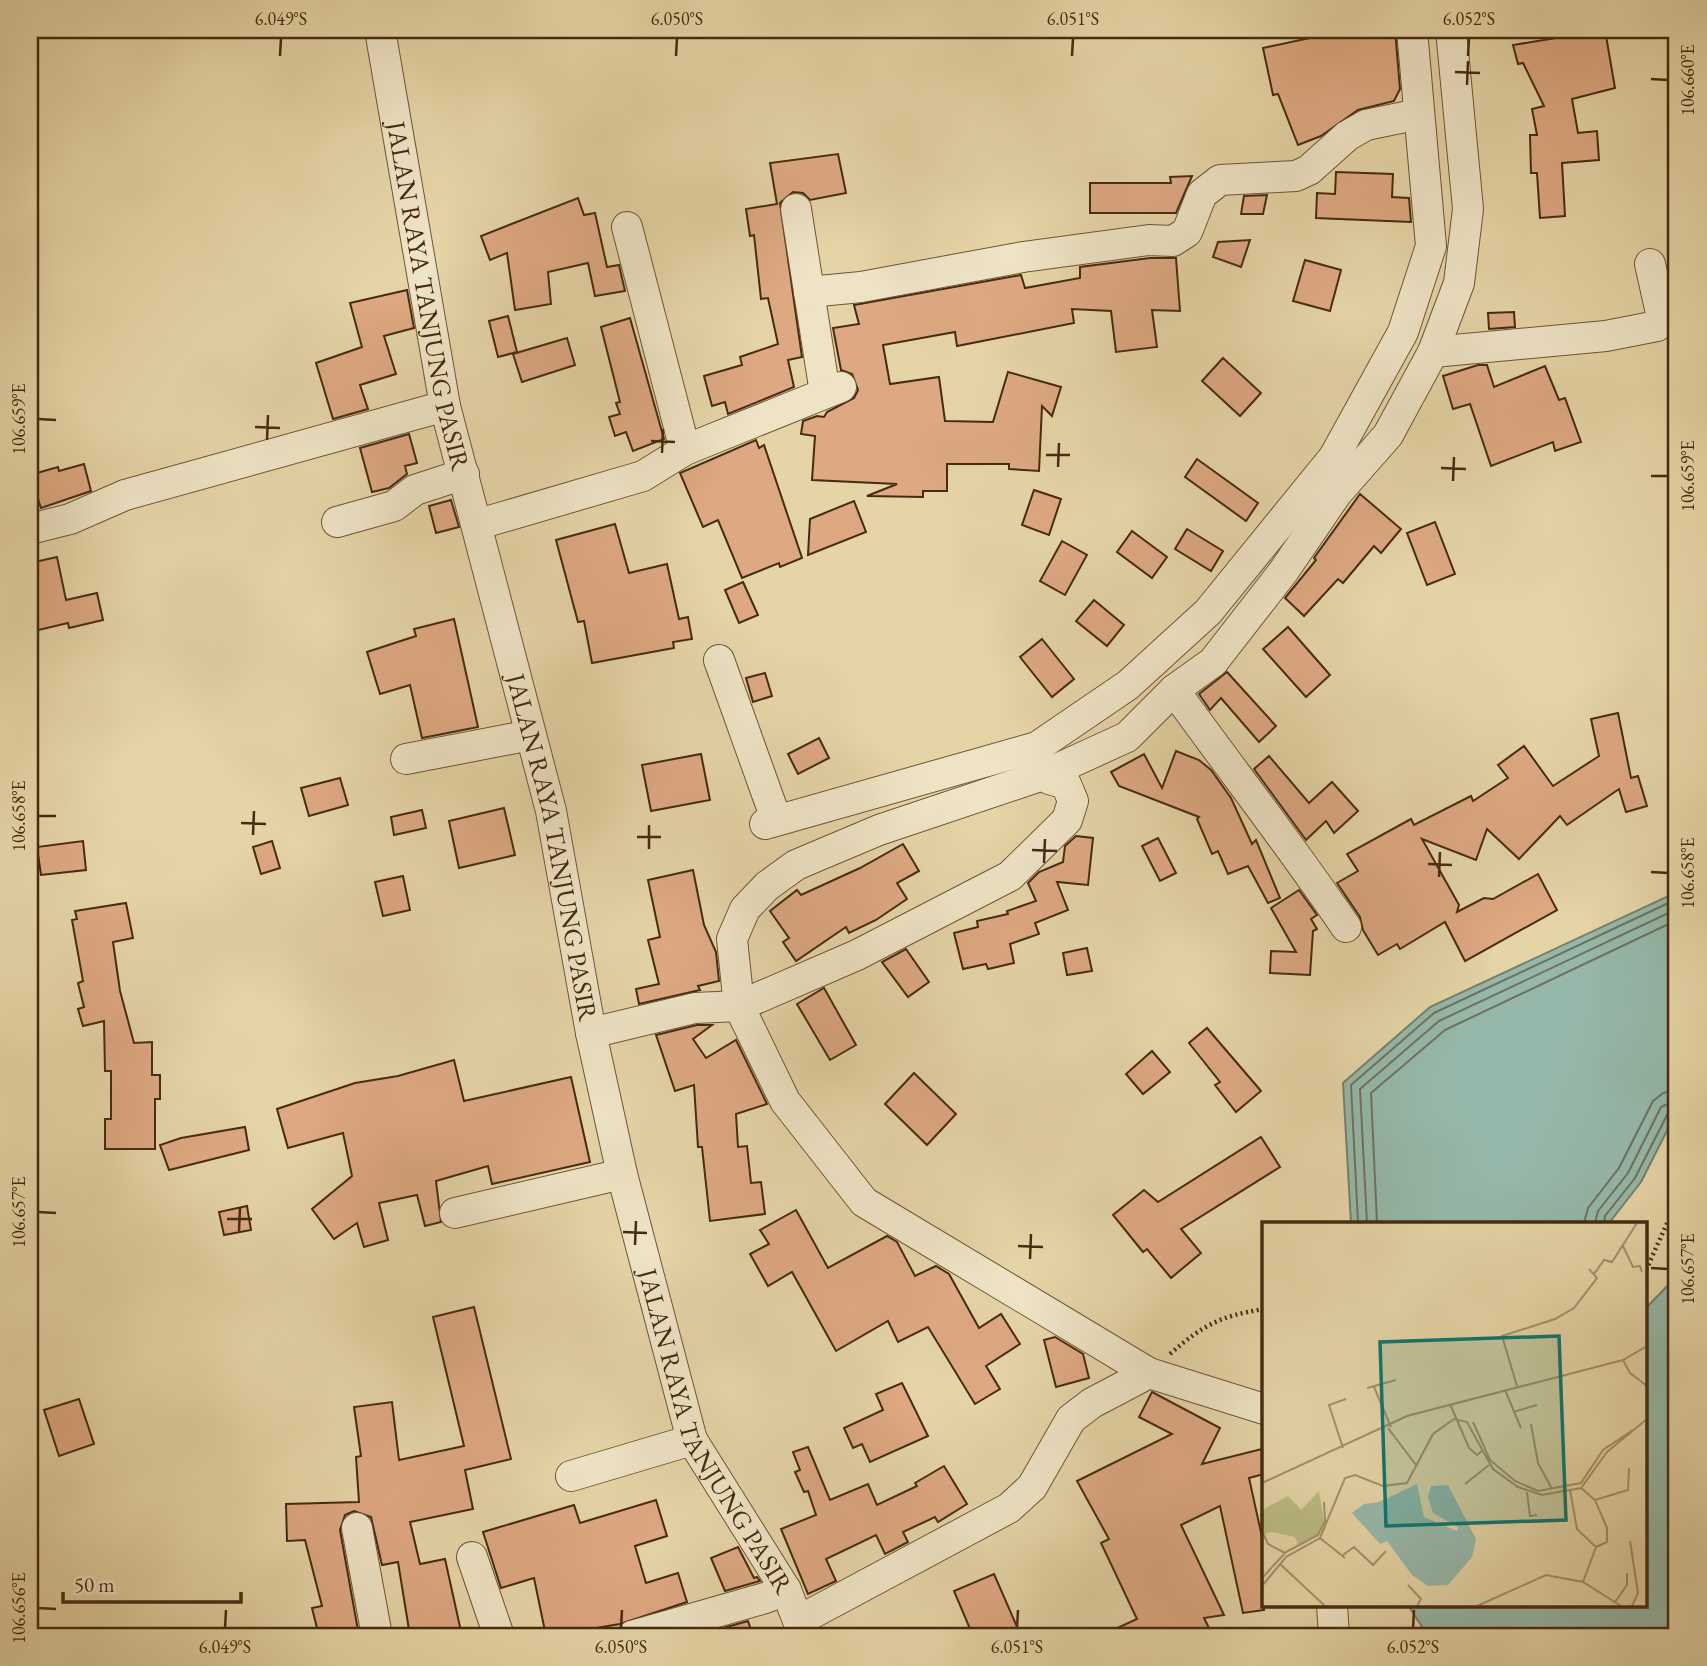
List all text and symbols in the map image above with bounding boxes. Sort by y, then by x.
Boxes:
text: 6.049°S [255,7,307,30]
text: 6.050°S [651,7,703,30]
text: 6.051°S [1047,7,1099,30]
text: 6.052°S [1443,7,1495,30]
text: 106.660°E [1676,44,1699,116]
street label: JALAN RAYA TANJUNG PASIR [379,117,478,474]
text: 106.659°E [7,383,30,455]
text: 106.659°E [1676,440,1699,512]
street label: JALAN RAYA TANJUNG PASIR [498,668,606,1024]
text: 106.658°E [7,780,30,852]
text: 106.658°E [1676,837,1699,909]
text: 106.657°E [7,1176,30,1248]
inset map [1262,1222,1648,1606]
text: 106.657°E [1676,1233,1699,1305]
street label: JALAN RAYA TANJUNG PASIR [630,1263,801,1600]
scale bar [63,1561,242,1605]
text: 50 m [74,1571,115,1598]
text: 106.656°E [7,1572,30,1644]
text: 6.049°S [199,1635,251,1658]
text: 6.050°S [595,1635,647,1658]
text: 6.051°S [991,1635,1043,1658]
text: 6.052°S [1387,1635,1439,1658]

